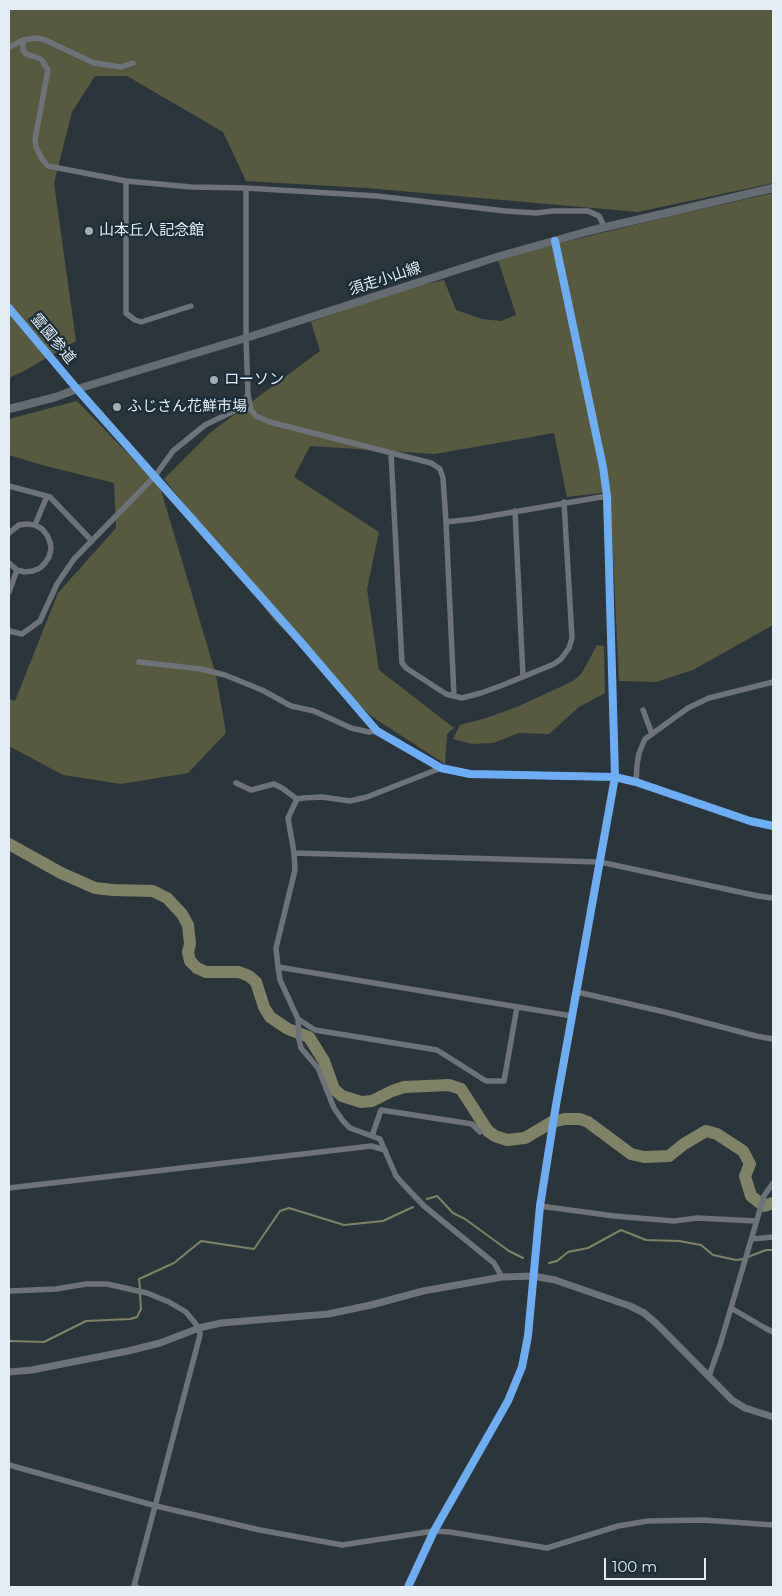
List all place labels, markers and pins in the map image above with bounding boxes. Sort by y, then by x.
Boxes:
place label: 山本丘人記念館 [99,222,204,240]
marker: 山本丘人記念館 [83,225,95,237]
place label: ローソン [224,371,284,389]
marker: ローソン [208,374,220,386]
place label: ふじさん花鮮市場 [127,398,247,416]
marker: ふじさん花鮮市場 [111,401,123,413]

